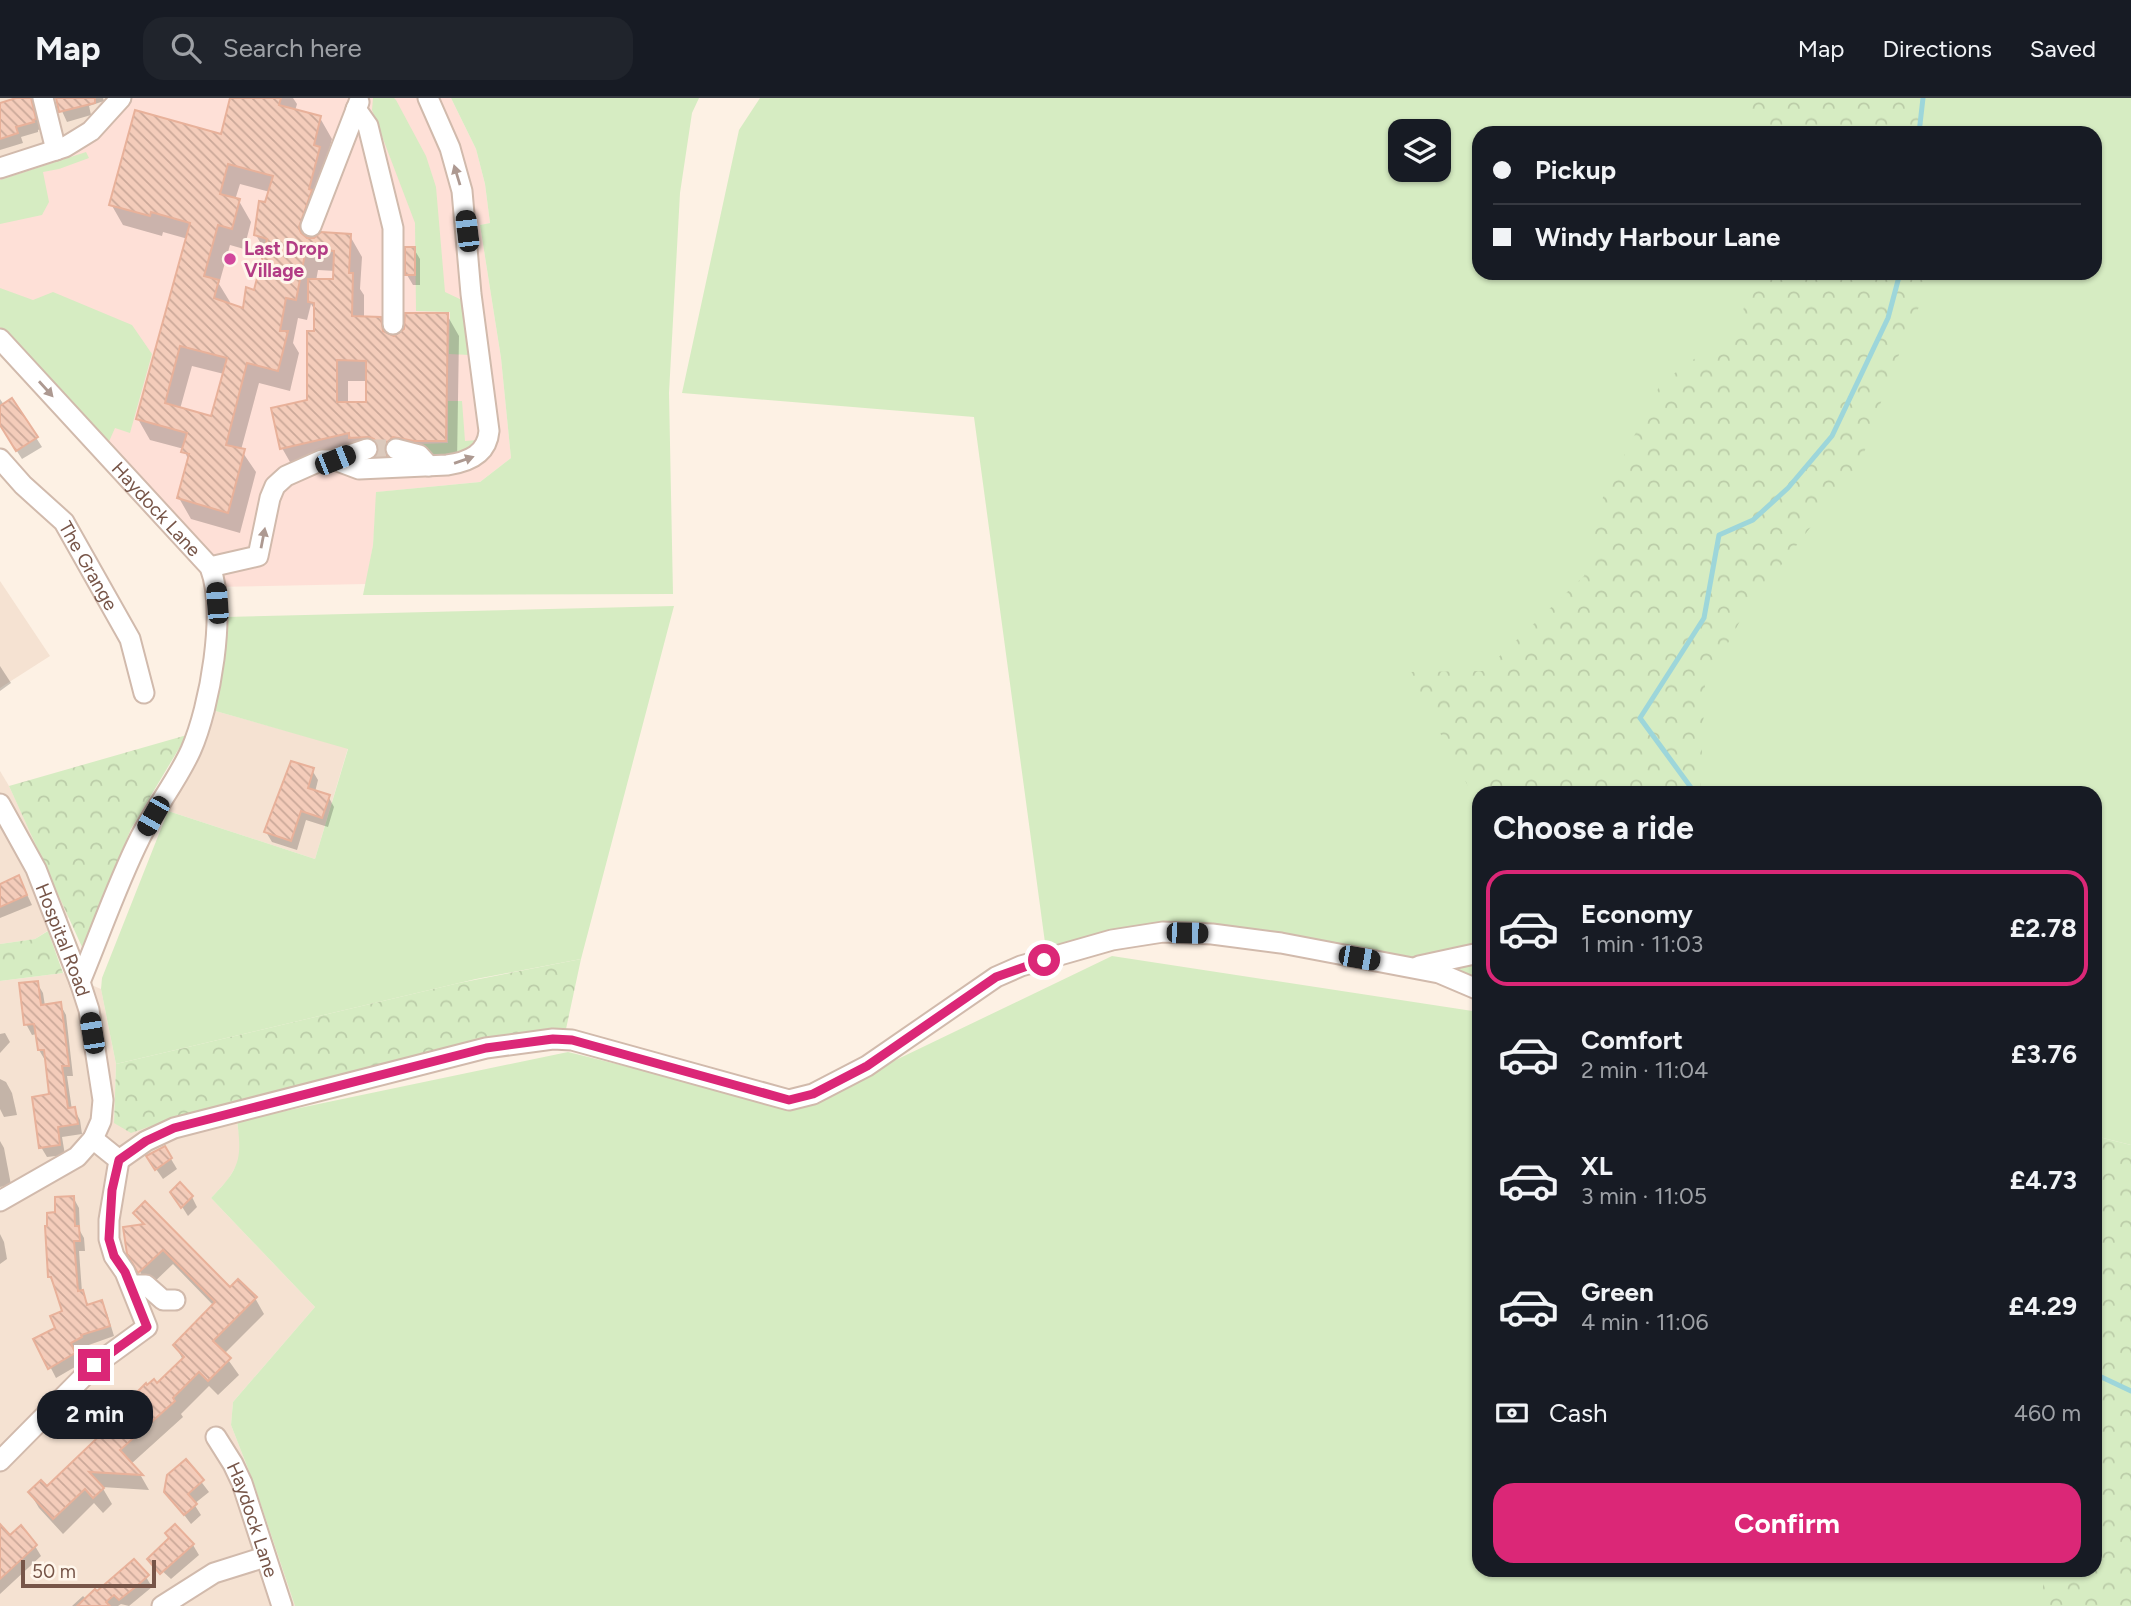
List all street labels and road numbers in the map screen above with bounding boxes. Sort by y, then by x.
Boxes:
street label: Haydock Lane [107,457,206,561]
street label: The Grange [54,517,123,614]
street label: Hospital Road [31,880,95,999]
street label: Haydock Lane [222,1458,283,1580]

